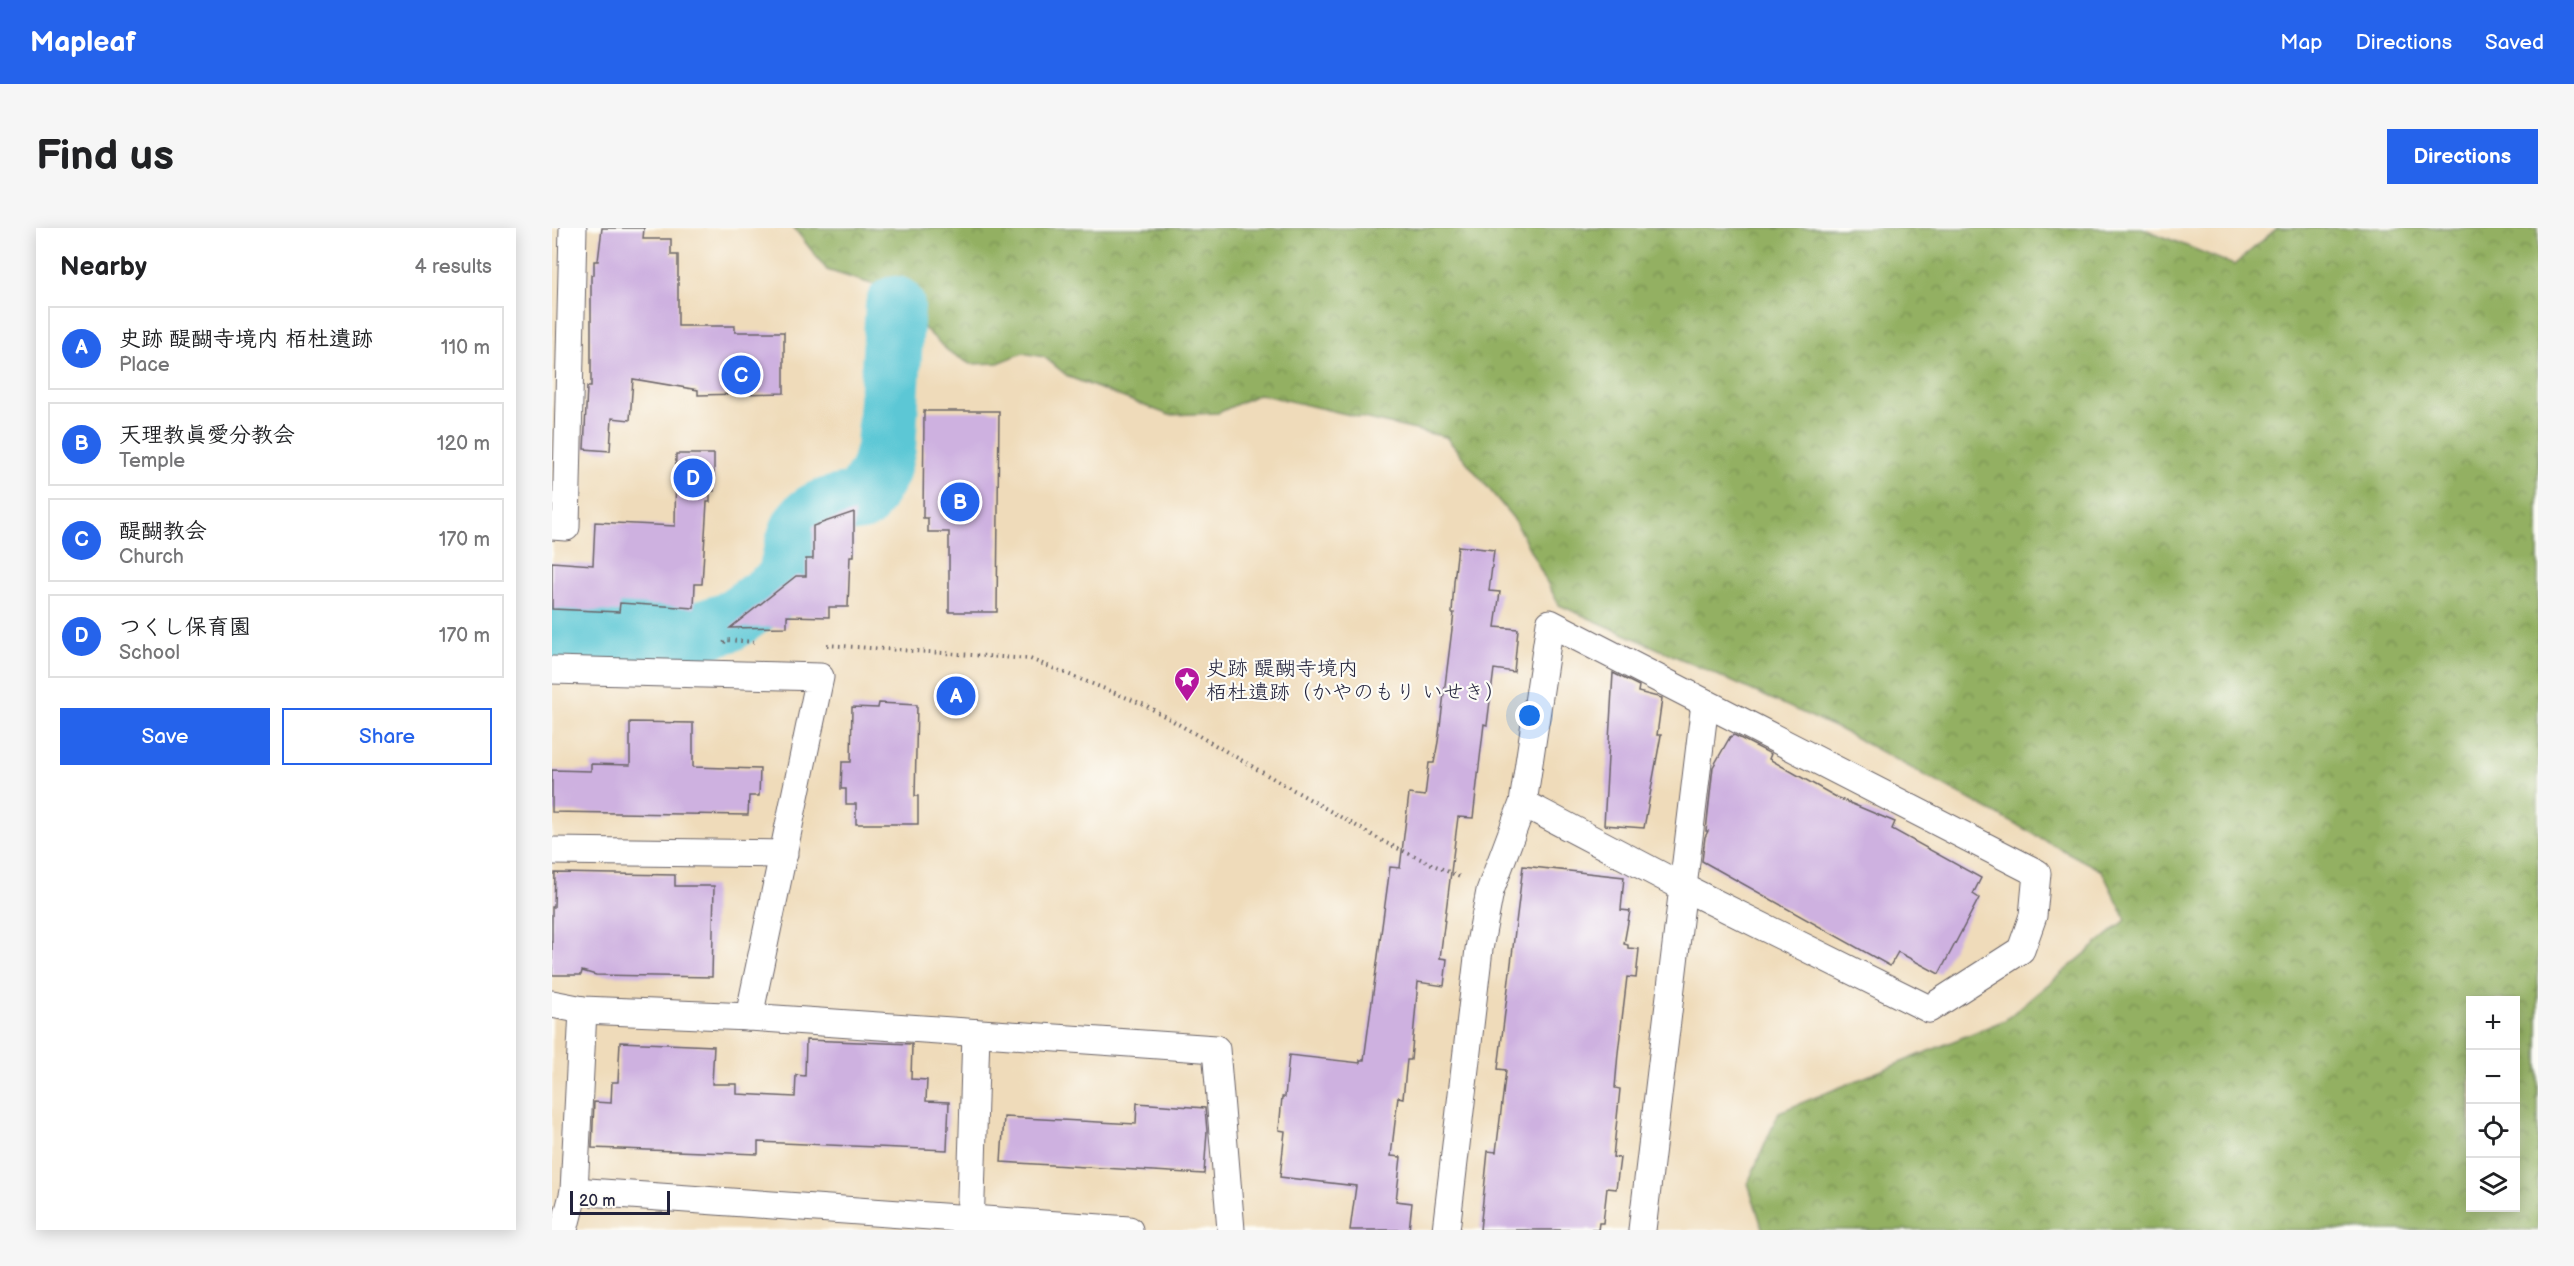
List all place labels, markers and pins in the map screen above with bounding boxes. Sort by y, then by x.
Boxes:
pin: C [722,352,760,398]
pin: D [674,456,712,500]
pin: B [940,480,980,524]
place label: 史跡 醍醐寺境内 栢杜遺跡（かやのもり いせき） [1206,656,1506,705]
place icon: 史跡 醍醐寺境内 栢杜遺跡（かやのもり いせき） [1172,665,1202,703]
pin: A [936,674,976,718]

